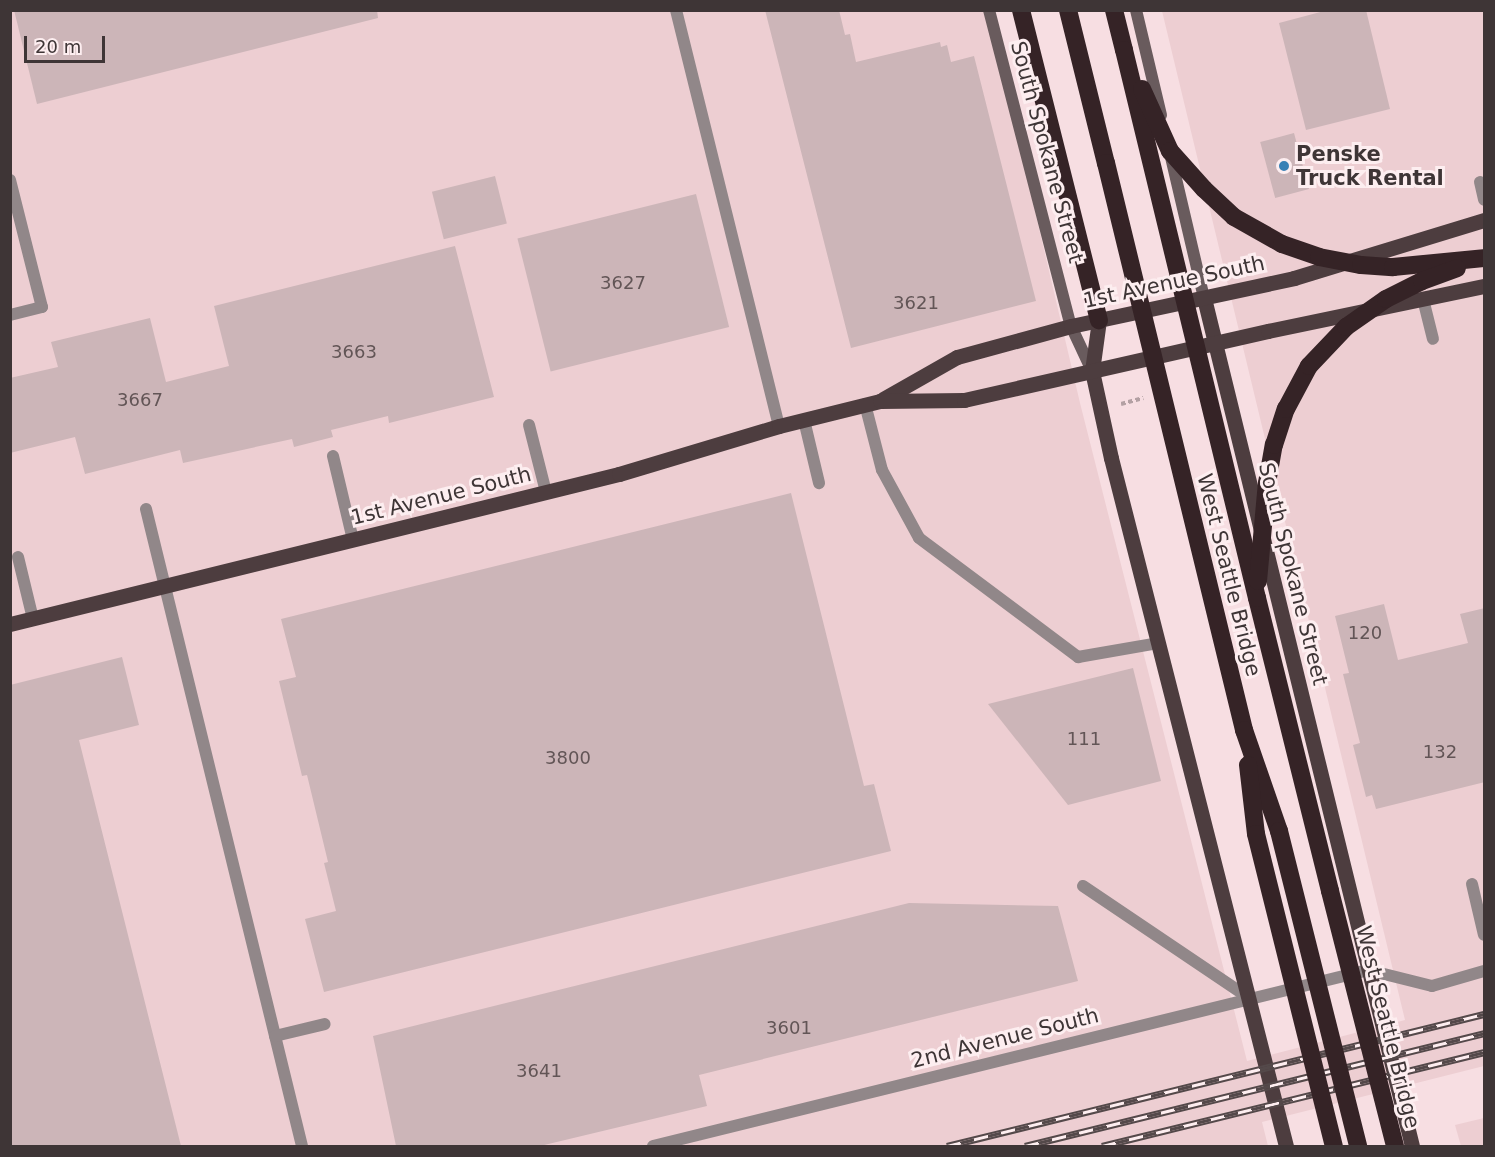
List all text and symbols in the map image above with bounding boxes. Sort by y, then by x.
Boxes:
scale bar [27,24,108,62]
text: 20 m [35,36,81,57]
street label: South Spokane Street [1005,38,1089,266]
place label: Penske Truck Rental [1296,141,1444,191]
marker: Penske Truck Rental [1277,159,1291,173]
street label: 1st Avenue South [1081,250,1267,314]
house number: 3627 [600,272,646,294]
house number: 3621 [893,292,939,314]
house number: 3663 [331,341,377,363]
house number: 3667 [117,389,163,411]
street label: South Spokane Street [1253,460,1333,688]
street label: 1st Avenue South [348,461,534,531]
street label: West Seattle Bridge [1192,471,1266,679]
house number: 120 [1348,622,1382,644]
house number: 111 [1067,728,1101,750]
house number: 132 [1423,741,1457,763]
house number: 3800 [545,747,591,769]
street label: West Seattle Bridge [1351,923,1425,1131]
street label: 2nd Avenue South [909,1003,1101,1073]
house number: 3601 [766,1017,812,1039]
house number: 3641 [516,1060,562,1082]

